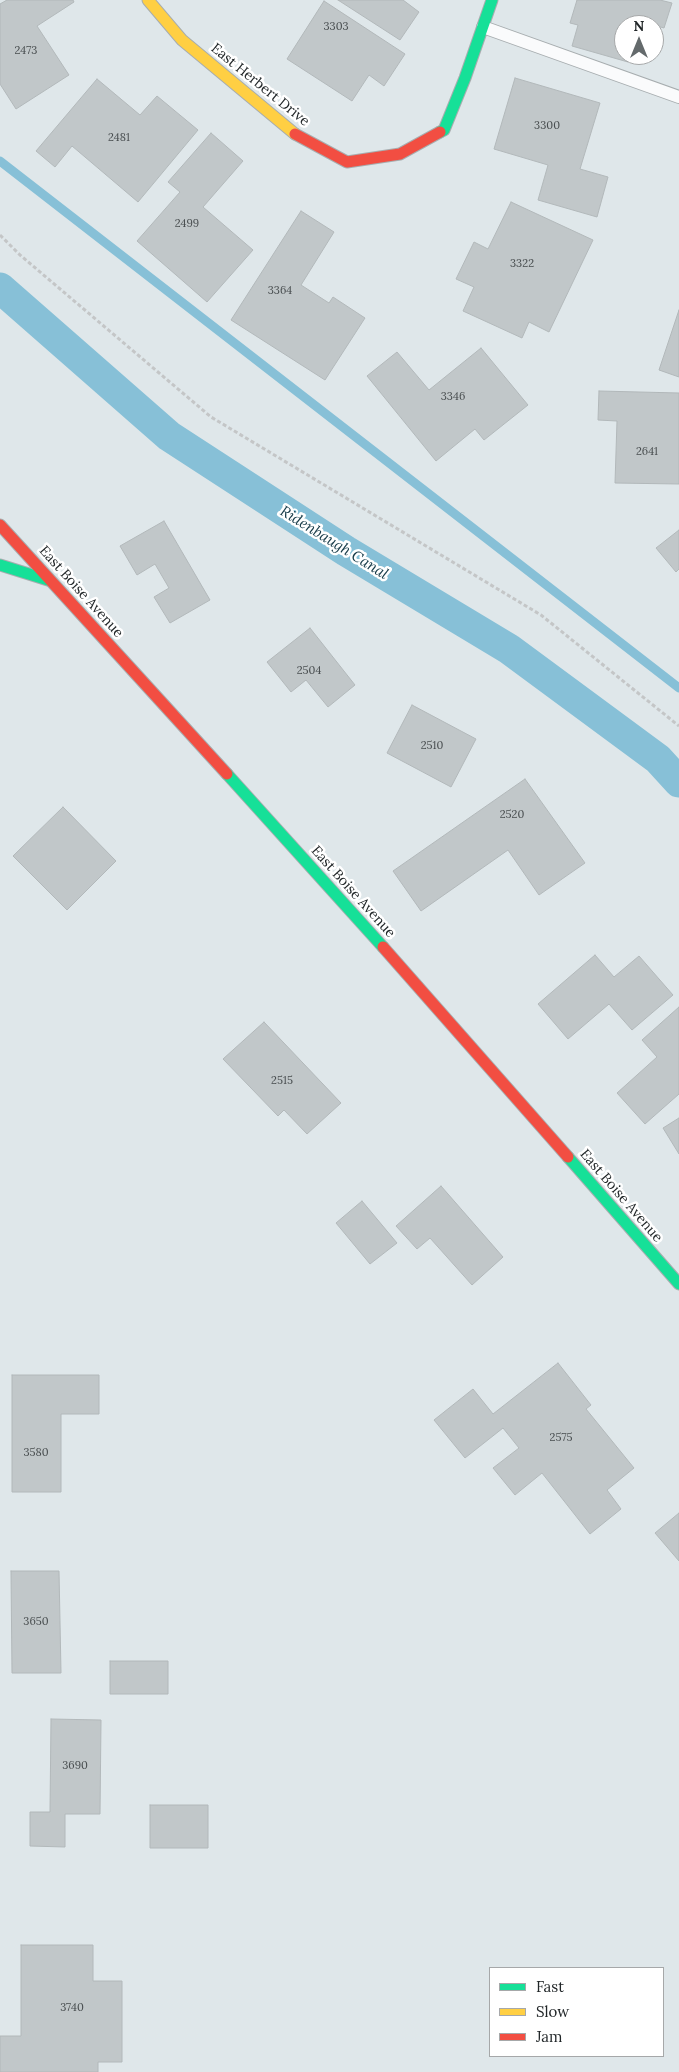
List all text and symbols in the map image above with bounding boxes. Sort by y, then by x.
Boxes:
north arrow [614,15,664,65]
text: N [634,17,644,35]
house number: 3303 [323,20,349,34]
street label: East Herbert Drive [207,40,313,130]
house number: 2473 [15,44,37,58]
house number: 3300 [534,119,560,133]
house number: 2481 [108,131,130,145]
house number: 2499 [175,217,199,231]
house number: 3322 [510,257,534,271]
house number: 3364 [268,284,292,298]
house number: 3346 [441,390,465,404]
house number: 2641 [636,445,658,459]
water label: Ridenbaugh Canal [277,502,391,584]
street label: East Boise Avenue [35,543,127,641]
house number: 2504 [297,664,321,678]
house number: 2510 [421,739,443,753]
house number: 2520 [500,808,524,822]
street label: East Boise Avenue [307,843,399,941]
house number: 2515 [271,1074,293,1088]
street label: East Boise Avenue [576,1146,666,1246]
house number: 2575 [550,1431,572,1445]
house number: 3580 [23,1446,49,1460]
house number: 3650 [23,1615,49,1629]
house number: 3690 [62,1759,88,1773]
legend [489,1967,664,2057]
text: Fast [536,1977,564,1996]
house number: 3740 [60,2001,84,2015]
text: Slow [536,2002,569,2021]
text: Jam [536,2027,563,2046]

